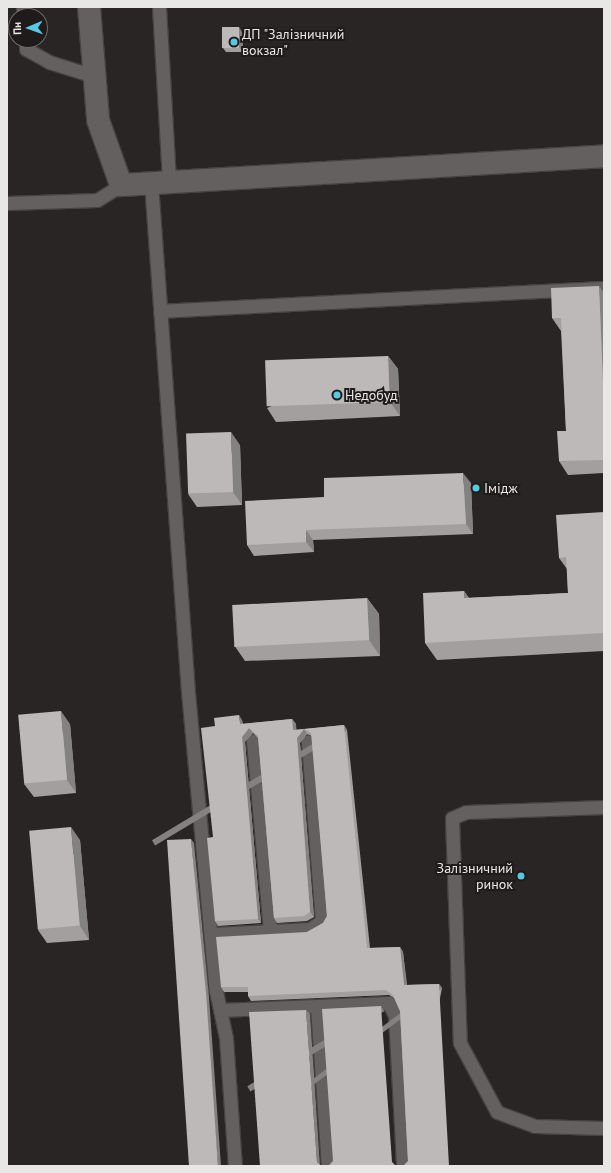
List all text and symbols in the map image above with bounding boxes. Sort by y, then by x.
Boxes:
north arrow [8,8,48,48]
text: Пн [10,22,24,35]
place label: ДП "Залізничний вокзал" [242,26,345,58]
marker: ДП "Залізничний вокзал" [229,37,239,47]
place label: Недобуд [345,387,398,403]
marker: Недобуд [332,390,342,400]
place label: Імідж [484,480,518,496]
marker: Імідж [471,483,481,493]
place label: Залізничний ринок [437,860,513,892]
marker: Залізничний ринок [516,871,526,881]

